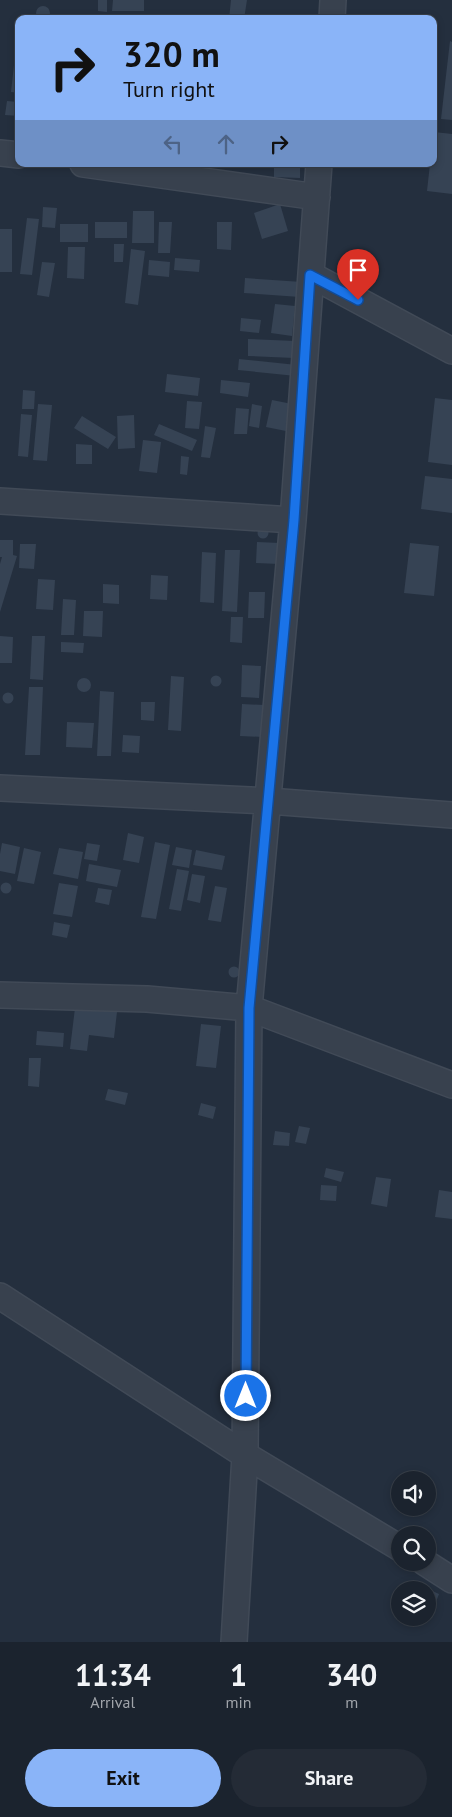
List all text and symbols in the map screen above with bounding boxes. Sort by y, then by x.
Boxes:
text: 320 m [123,31,220,77]
icon: right [40,35,105,100]
text: Turn right [123,75,215,103]
icon: left [159,130,187,158]
icon: ahead [212,130,240,158]
icon: right [265,130,293,158]
pin [337,249,379,300]
icon: arrive [344,256,372,284]
position arrow [219,1369,271,1421]
map controls [391,1471,436,1626]
button: sound [391,1471,436,1516]
button: search [391,1526,436,1571]
button: layers [391,1581,436,1626]
text: 11:34 [75,1655,151,1694]
text: 1 [230,1655,247,1694]
text: 340 [326,1655,377,1694]
text: Arrival [90,1692,135,1712]
text: min [226,1692,252,1712]
text: m [345,1692,358,1712]
button: Exit [25,1749,221,1807]
button: Share [231,1749,427,1807]

